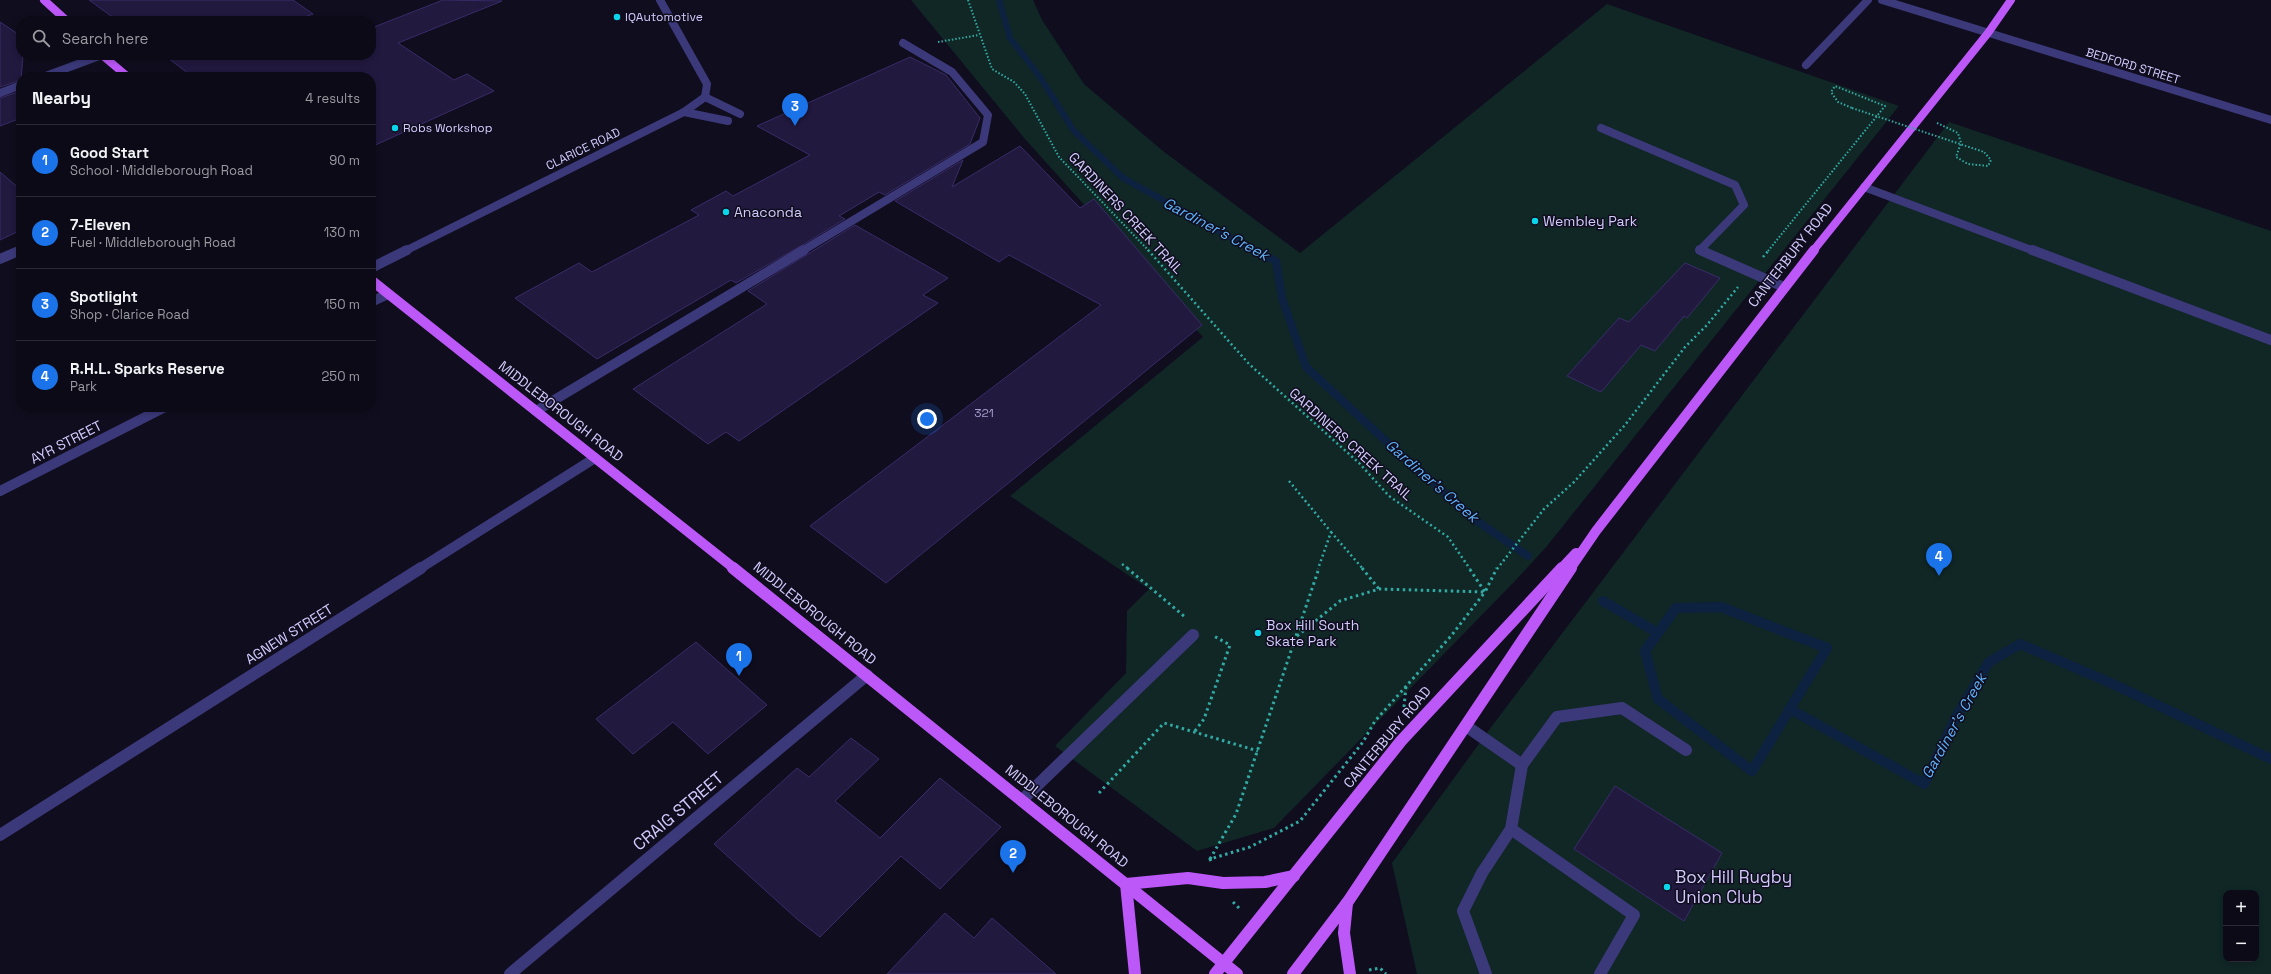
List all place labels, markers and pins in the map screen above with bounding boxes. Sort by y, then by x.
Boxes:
place label: IQAutomotive [625,9,703,25]
marker: IQAutomotive [612,12,622,22]
pin: 3 [782,93,808,126]
place label: Robs Workshop [403,120,493,136]
marker: Robs Workshop [390,123,400,133]
place label: Anaconda [734,203,802,221]
marker: Anaconda [721,207,731,217]
place label: Wembley Park [1543,212,1638,230]
marker: Wembley Park [1530,216,1540,226]
pin: 4 [1926,543,1952,576]
place label: Box Hill South Skate Park [1266,616,1359,650]
marker: Box Hill South Skate Park [1253,628,1263,638]
pin: 1 [726,643,752,676]
pin: 2 [1000,840,1026,873]
place label: Box Hill Rugby Union Club [1675,866,1792,908]
marker: Box Hill Rugby Union Club [1662,882,1672,892]

